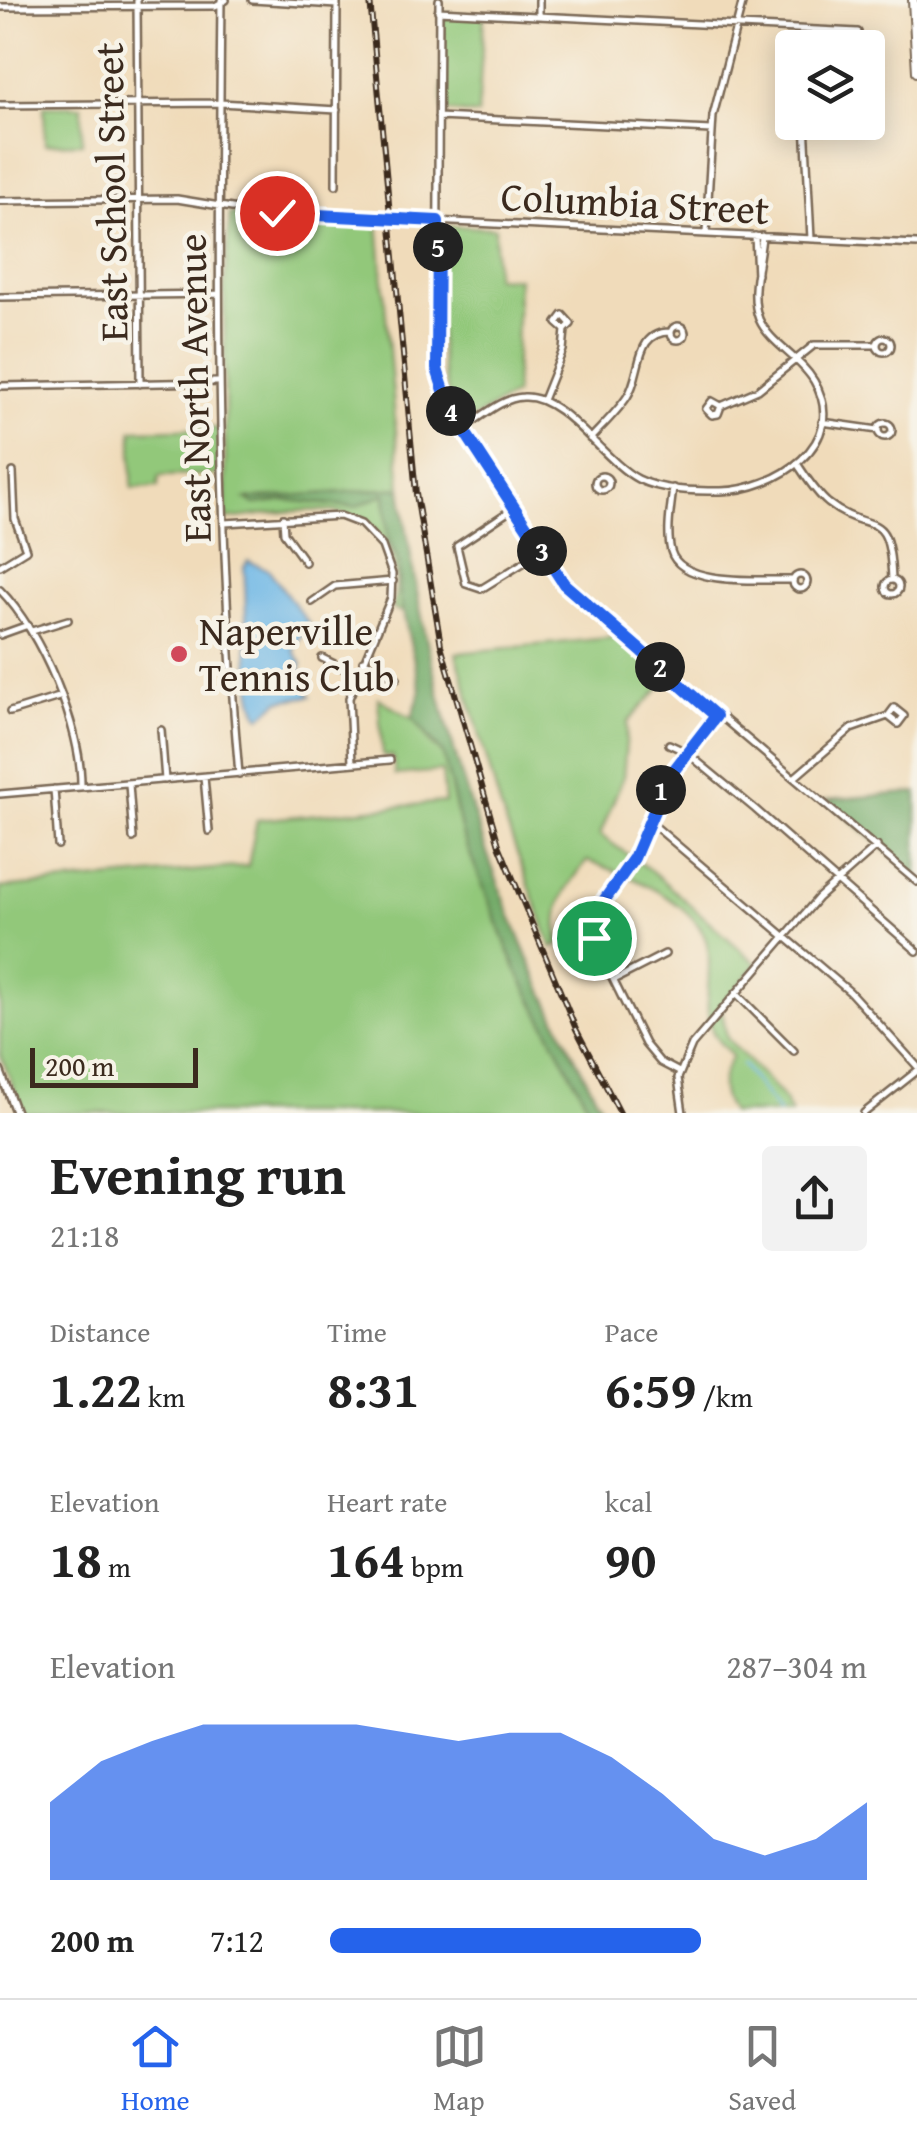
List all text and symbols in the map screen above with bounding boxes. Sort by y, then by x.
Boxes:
map controls [775,30,885,140]
button: layers [775,30,885,140]
street label: East School Street [78,42,143,342]
street label: Columbia Street [499,166,771,239]
pin [235,171,320,256]
icon: check [250,186,305,241]
pin: 5 [413,222,463,272]
text: 5 [431,226,445,267]
street label: East North Avenue [161,233,226,543]
pin: 4 [426,386,476,436]
text: 4 [444,390,458,431]
pin: 3 [517,526,567,576]
text: 3 [535,530,549,571]
place label: Naperville Tennis Club [199,601,395,706]
pin: 2 [635,642,685,692]
marker: Naperville Tennis Club [168,643,190,665]
text: 2 [653,646,667,687]
pin: 1 [636,765,686,815]
text: 1 [654,769,668,810]
pin [552,896,637,981]
icon: arrive [567,911,622,966]
scale bar [30,1043,198,1088]
text: 200 m [45,1045,114,1086]
text: Evening run [50,1134,346,1214]
button: share [762,1146,867,1251]
text: 21:18 [50,1212,119,1259]
text: Distance [50,1311,150,1352]
text: Time [327,1311,387,1352]
text: Pace [605,1311,659,1352]
text: 1.22 [50,1352,142,1425]
text: 8:31 [327,1352,419,1425]
text: 6:59 [605,1352,697,1425]
text: km [142,1376,185,1417]
text: /km [697,1376,753,1417]
text: Elevation [50,1481,160,1522]
text: Heart rate [327,1481,447,1522]
text: kcal [605,1481,652,1522]
text: 18 [50,1522,102,1595]
text: 164 [327,1522,405,1595]
text: 90 [605,1522,656,1595]
text: m [102,1546,131,1587]
text: bpm [405,1546,464,1587]
text: Elevation [50,1643,175,1690]
text: 287–304 m [726,1643,867,1690]
text: 200 m [50,1917,134,1964]
text: 7:12 [210,1917,264,1964]
tab: Home [121,2019,190,2120]
tab: Map [432,2019,487,2120]
tab: Saved [728,2019,796,2120]

